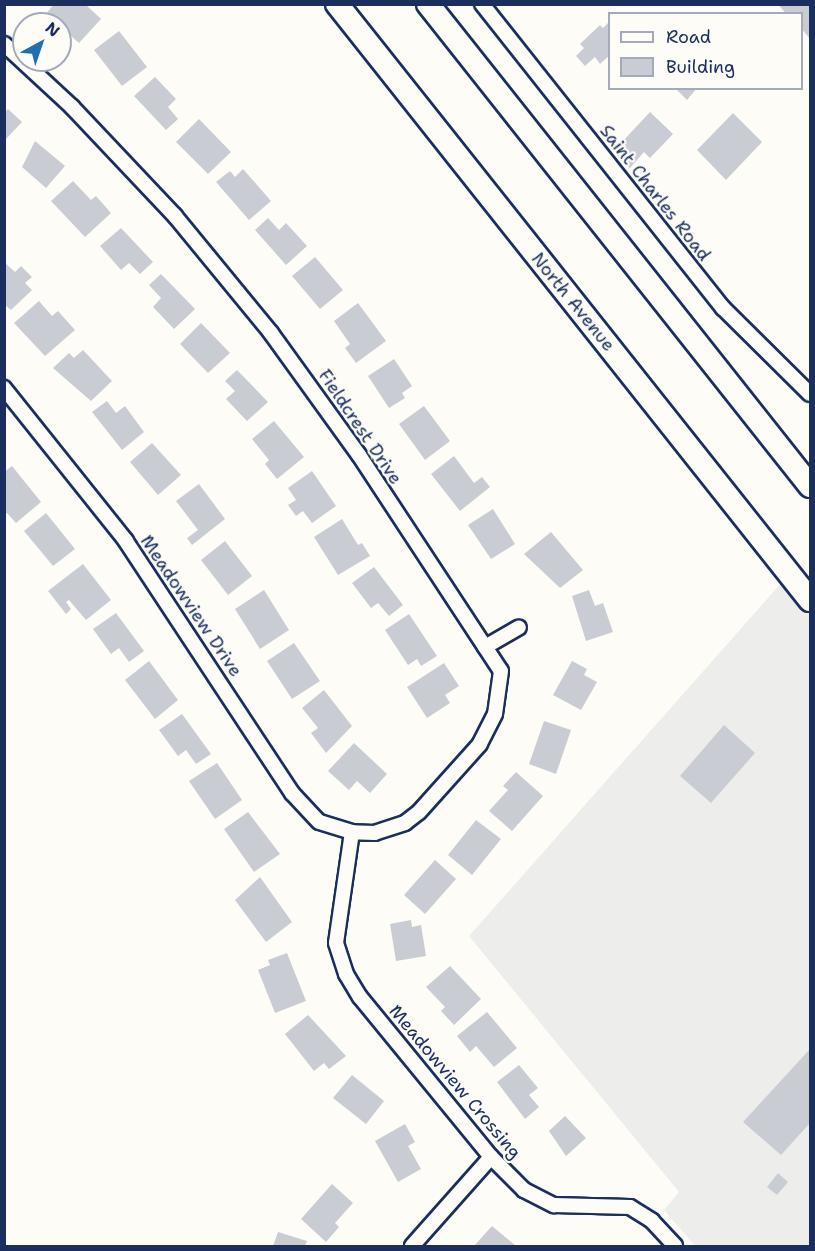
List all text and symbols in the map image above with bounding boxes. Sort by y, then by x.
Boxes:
north arrow [12,12,72,72]
legend [608,12,803,90]
text: N [41,17,64,41]
text: Road [666,25,711,49]
text: Building [666,55,735,79]
street label: Saint Charles Road [595,121,715,265]
street label: North Avenue [527,248,619,356]
street label: Fieldcrest Drive [314,365,406,489]
street label: Meadowview Drive [136,531,246,681]
street label: Meadowview Crossing [384,1001,526,1163]

